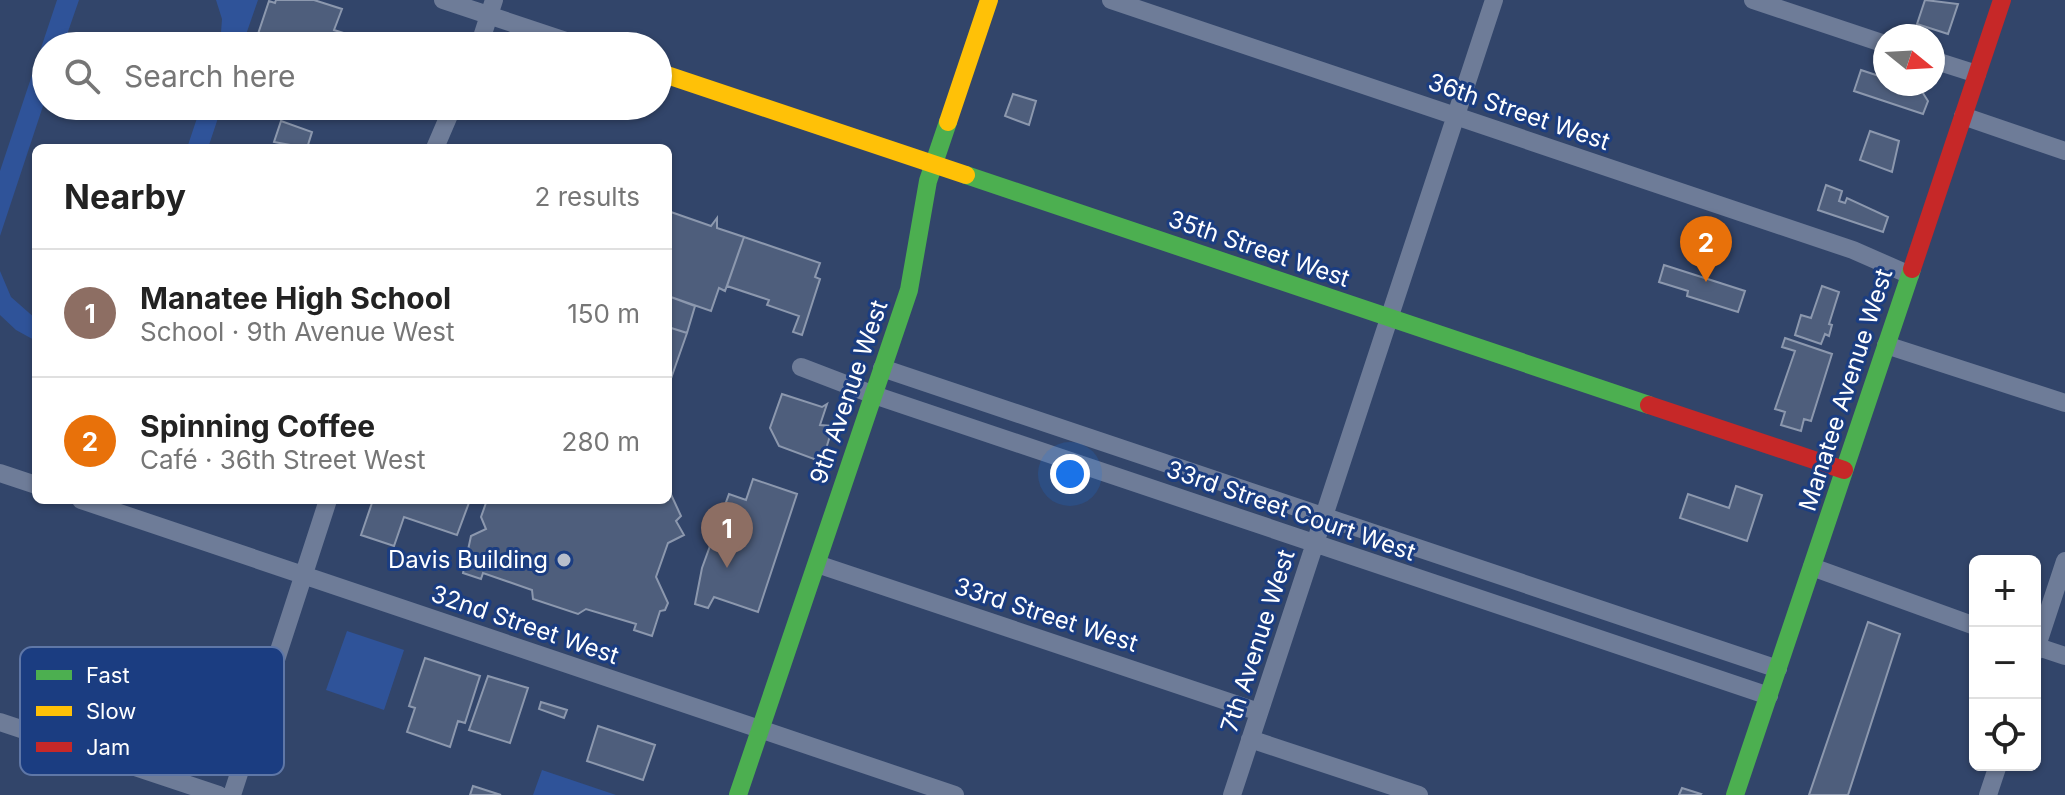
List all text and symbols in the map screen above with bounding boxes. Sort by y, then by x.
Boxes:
north arrow [1873,24,1945,96]
search box [32,32,672,120]
icon: search [60,54,104,98]
text: Search here [124,58,296,94]
street label: 36th Street West [1425,67,1614,156]
text: Nearby [64,176,186,217]
text: 2 results [535,181,640,212]
street label: 35th Street West [1165,204,1354,293]
pin: 2 [1680,216,1732,282]
street label: Manatee Avenue West [1793,265,1898,515]
text: Manatee High School [140,280,451,316]
street label: 9th Avenue West [804,296,894,487]
text: 1 [84,298,96,329]
text: 150 m [567,298,640,329]
text: School · 9th Avenue West [140,316,455,347]
text: Spinning Coffee [140,408,375,444]
text: 2 [82,426,98,457]
text: 280 m [562,426,640,457]
text: Café · 36th Street West [140,444,425,475]
your location [1050,454,1090,494]
street label: 33rd Street Court West [1163,454,1420,567]
pin: 1 [701,502,753,568]
place label: Davis Building [388,545,548,574]
street label: 7th Avenue West [1214,546,1301,736]
marker: Davis Building [555,551,573,569]
map controls [1969,555,2041,771]
button: + [1969,555,2041,627]
street label: 33rd Street West [951,571,1142,658]
street label: 32nd Street West [428,579,623,670]
button: − [1969,627,2041,699]
legend [20,647,284,775]
text: Fast [86,662,130,688]
text: Slow [86,698,136,724]
button: locate [1969,699,2041,771]
text: Jam [86,734,130,760]

